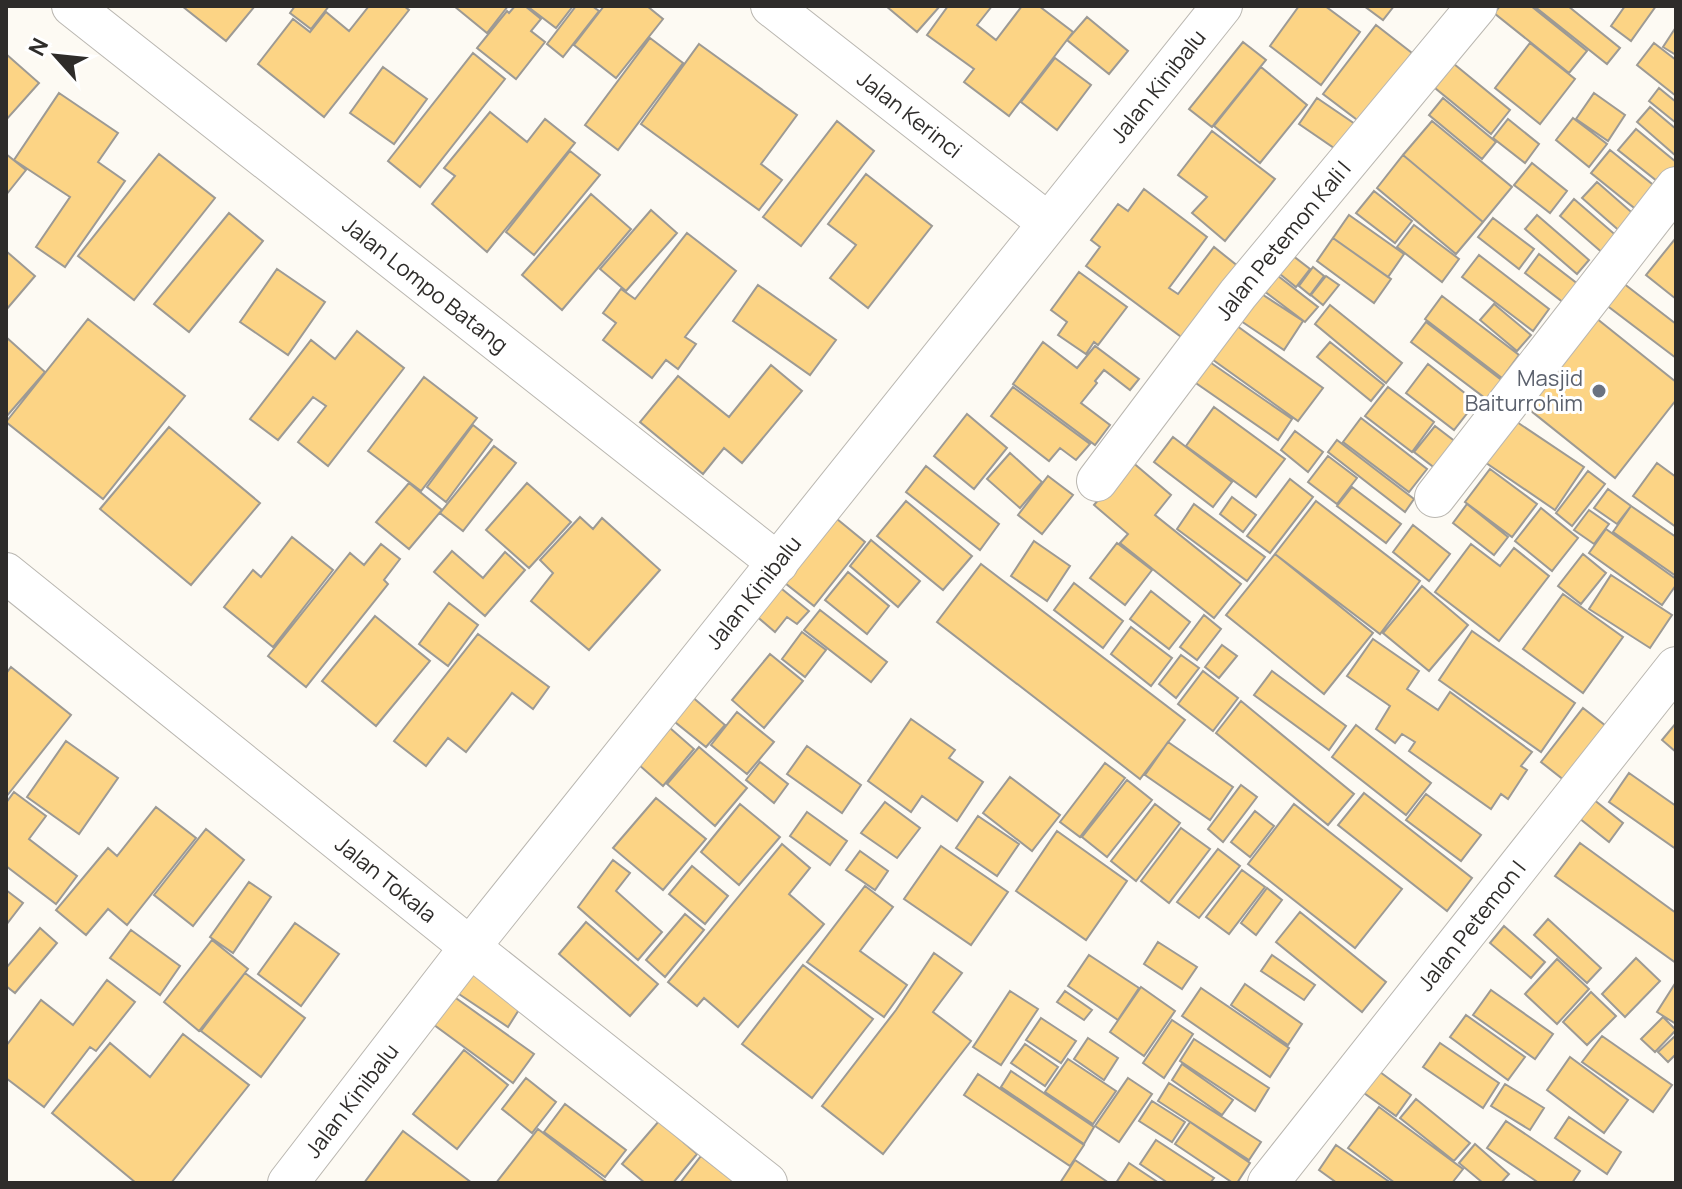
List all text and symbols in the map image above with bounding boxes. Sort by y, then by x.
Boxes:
north arrow [16,16,96,96]
street label: Jalan Kinibalu [1103,23,1212,149]
text: N [21,33,55,61]
street label: Jalan Kerinci [851,64,968,165]
street label: Jalan Petemon Kali I [1208,154,1357,327]
street label: Jalan Lompo Batang [336,210,514,360]
place label: Masjid Baiturrohim [1465,363,1583,418]
marker: Masjid Baiturrohim [1590,382,1608,400]
street label: Jalan Kinibalu [699,529,808,655]
street label: Jalan Tokala [329,829,443,929]
street label: Jalan Petemon I [1411,854,1532,997]
street label: Jalan Kinibalu [298,1037,405,1164]

